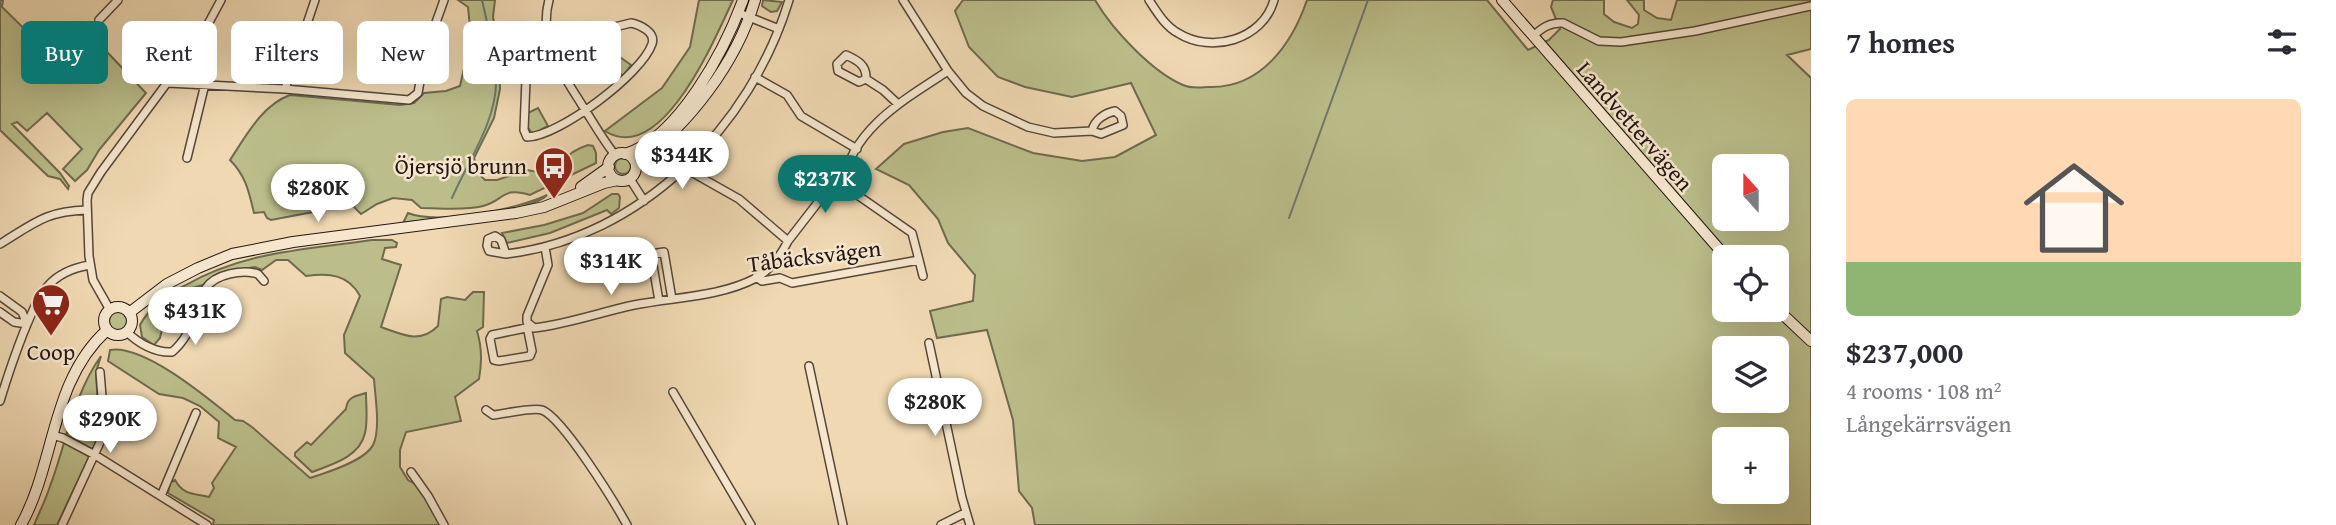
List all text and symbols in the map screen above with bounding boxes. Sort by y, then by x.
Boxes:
text: 7 homes [1846,20,1955,64]
chip: Buy [21,21,108,84]
chip: Rent [122,21,217,84]
chip: Filters [231,21,343,84]
chip: New [357,21,449,84]
chip: Apartment [463,21,621,84]
icon: filters [2263,23,2301,61]
street label: Landvettervägen [1569,53,1701,198]
pin: $344K [633,132,731,191]
text: $344K [651,137,713,170]
bus stop icon: Öjersjö brunn [533,145,575,200]
icon: home [2011,145,2137,271]
place label: Öjersjö brunn [395,149,527,182]
north arrow [1712,154,1788,231]
map controls [1712,154,1789,504]
pin: $237K [776,156,874,215]
text: $237K [794,161,856,194]
pin: $280K [269,164,367,224]
text: $280K [287,170,349,203]
street label: Tåbäcksvägen [745,231,883,280]
pin: $314K [562,238,660,297]
text: $314K [580,243,642,276]
button: locate [1712,245,1789,322]
supermarket icon: Coop [30,282,72,337]
pin: $431K [146,288,244,347]
text: $431K [164,293,226,326]
text: $237,000 [1846,330,1963,374]
place label: Coop [27,335,75,368]
button: layers [1712,336,1789,413]
text: 4 rooms · 108 m² [1846,374,2001,407]
pin: $280K [886,378,984,438]
text: $280K [904,384,966,417]
pin: $290K [61,396,159,455]
text: $290K [79,401,141,434]
text: Långekärrsvägen [1846,407,2011,440]
button: + [1712,427,1789,504]

